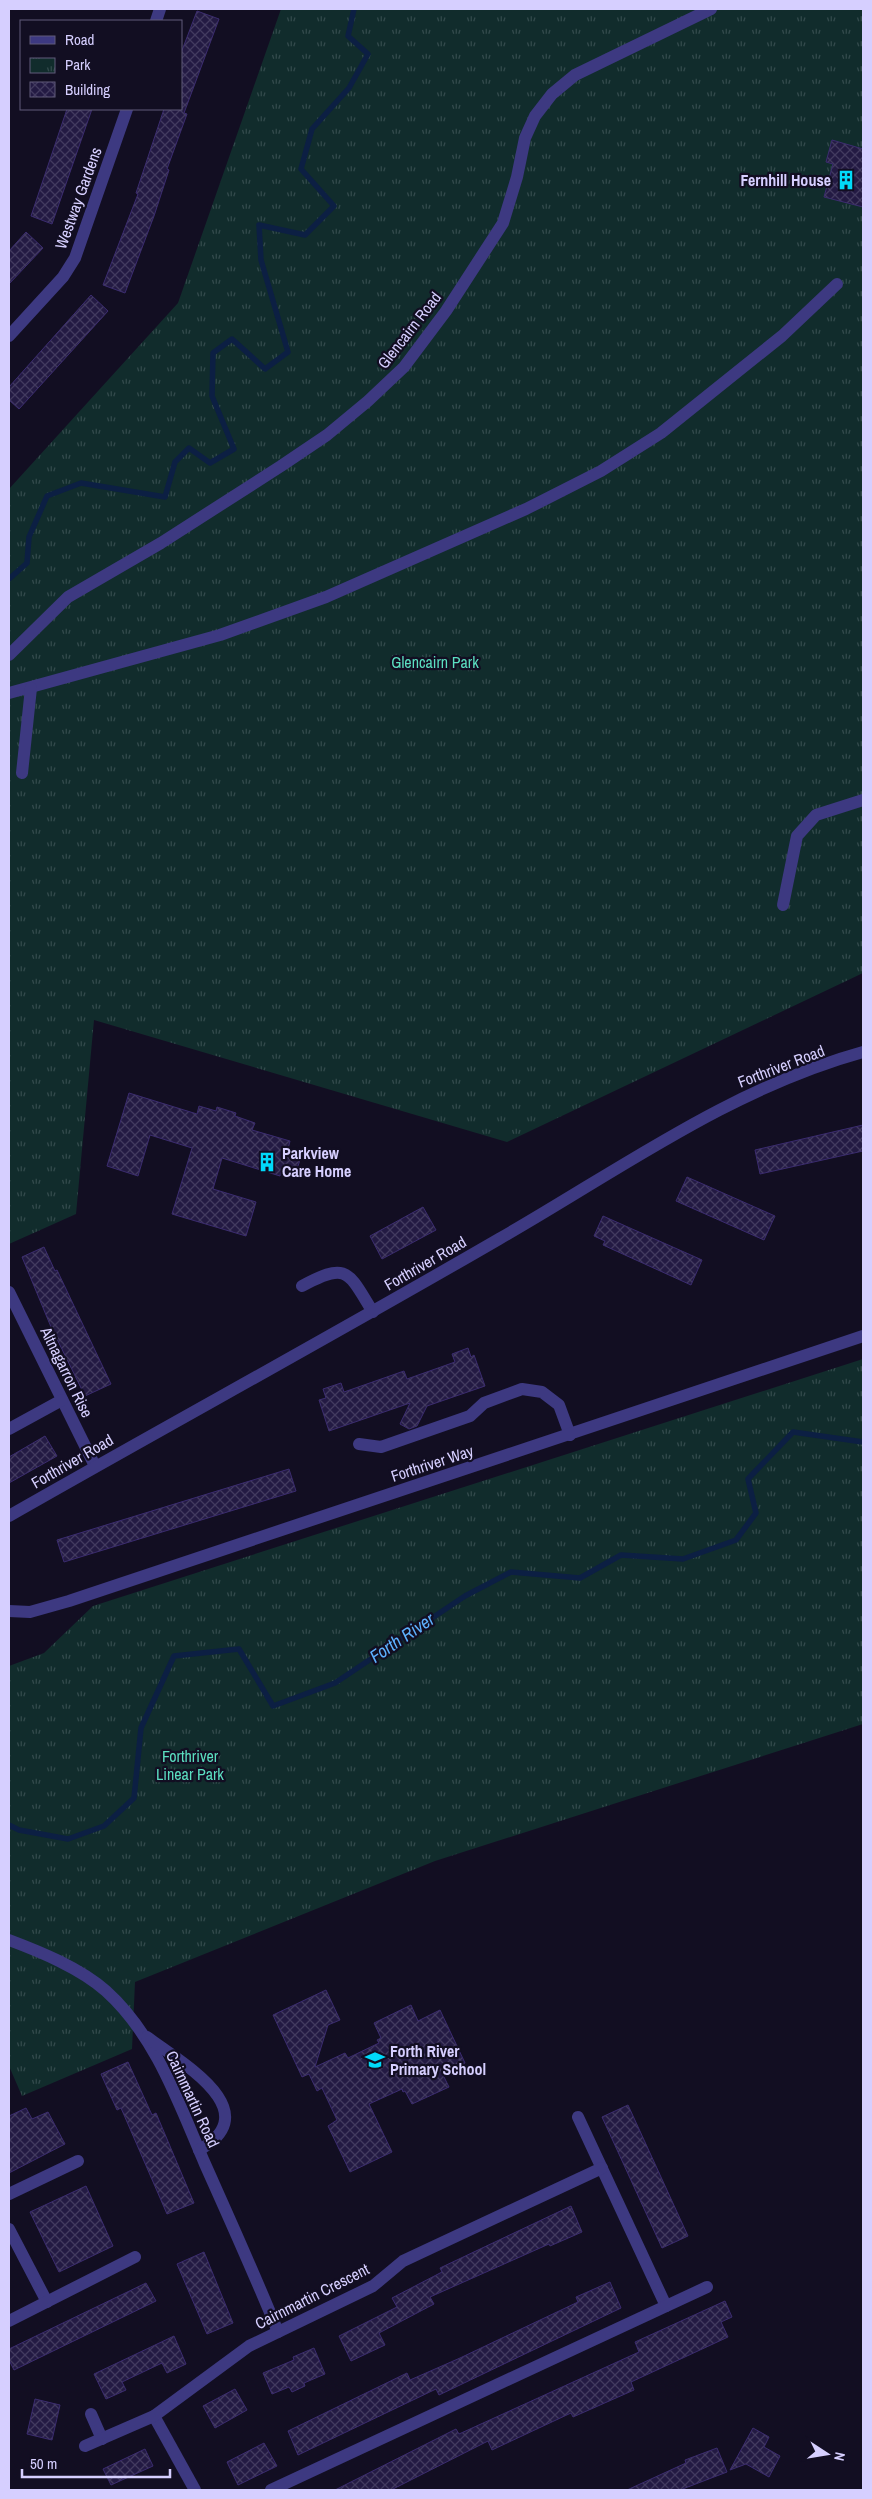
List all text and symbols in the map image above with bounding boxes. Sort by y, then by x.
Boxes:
legend [20,20,182,110]
text: Road [65,29,94,50]
text: Park [65,54,91,75]
text: Building [65,79,110,100]
street label: Westway Gardens [49,144,107,252]
place label: Fernhill House [741,169,831,191]
building icon: Fernhill House [835,169,857,191]
street label: Glencairn Road [372,287,446,373]
park label: Glencairn Park [391,651,479,673]
street label: Forthriver Road [734,1039,828,1093]
place label: Parkview Care Home [282,1142,351,1182]
building icon: Parkview Care Home [256,1151,278,1173]
street label: Forthriver Road [380,1231,470,1295]
street label: Altnagarron Rise [35,1322,98,1421]
street label: Forthriver Road [27,1429,117,1493]
street label: Forthriver Way [388,1439,477,1487]
water label: Forth River [364,1606,440,1668]
park label: Forthriver Linear Park [156,1745,224,1785]
place label: Forth River Primary School [390,2040,486,2080]
street label: Cairnmartin Road [161,2047,225,2151]
school or university icon: Forth River Primary School [364,2049,386,2071]
street label: Cairnmartin Crescent [251,2258,373,2334]
north arrow [802,2429,852,2479]
scale bar [22,2446,170,2478]
text: N [830,2451,849,2463]
text: 50 m [30,2453,57,2474]

